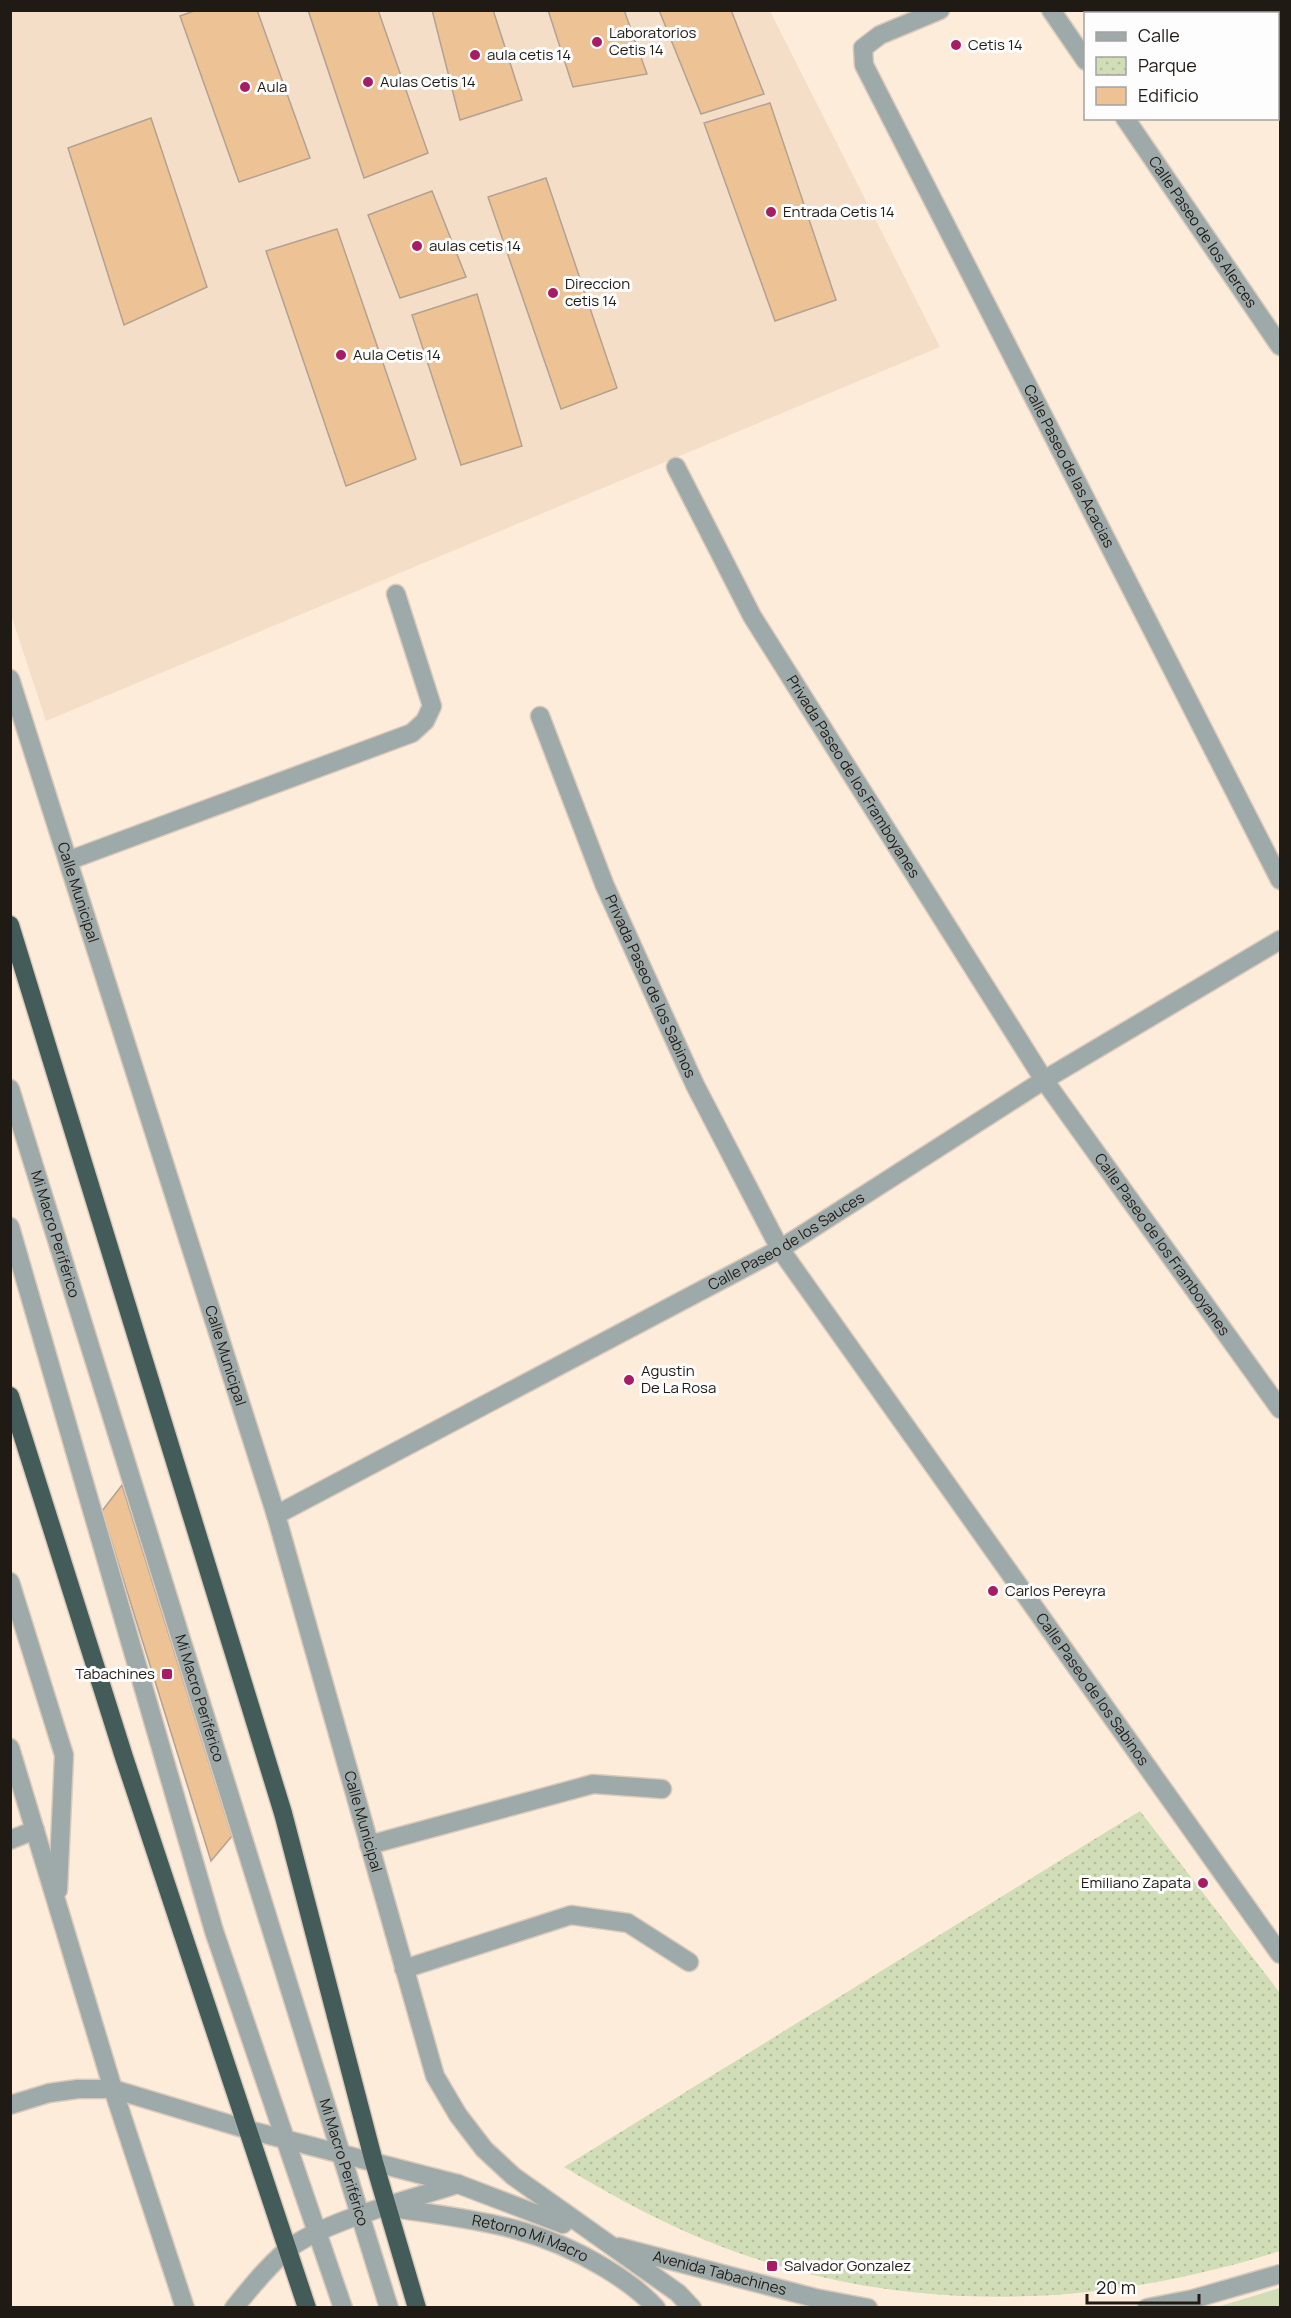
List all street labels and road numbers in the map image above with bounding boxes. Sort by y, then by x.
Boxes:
street label: Calle Paseo de los Alerces [1144,152,1262,312]
street label: Calle Paseo de las Acacias [1019,381,1120,552]
street label: Privada Paseo de los Framboyanes [782,671,925,882]
street label: Calle Municipal [53,839,104,945]
street label: Privada Paseo de los Sabinos [600,891,701,1081]
street label: Calle Paseo de los Framboyanes [1090,1149,1235,1340]
street label: Mi Macro Periférico [26,1168,85,1300]
street label: Calle Paseo de los Sauces [704,1187,868,1295]
street label: Calle Municipal [200,1303,252,1408]
street label: Calle Paseo de los Sabinos [1031,1608,1154,1770]
street label: Mi Macro Periférico [170,1632,230,1764]
street label: Calle Municipal [339,1768,388,1874]
street label: Mi Macro Periférico [315,2096,374,2229]
street label: Retorno Mi Macro [470,2209,592,2267]
street label: Avenida Tabachines [651,2245,789,2300]

